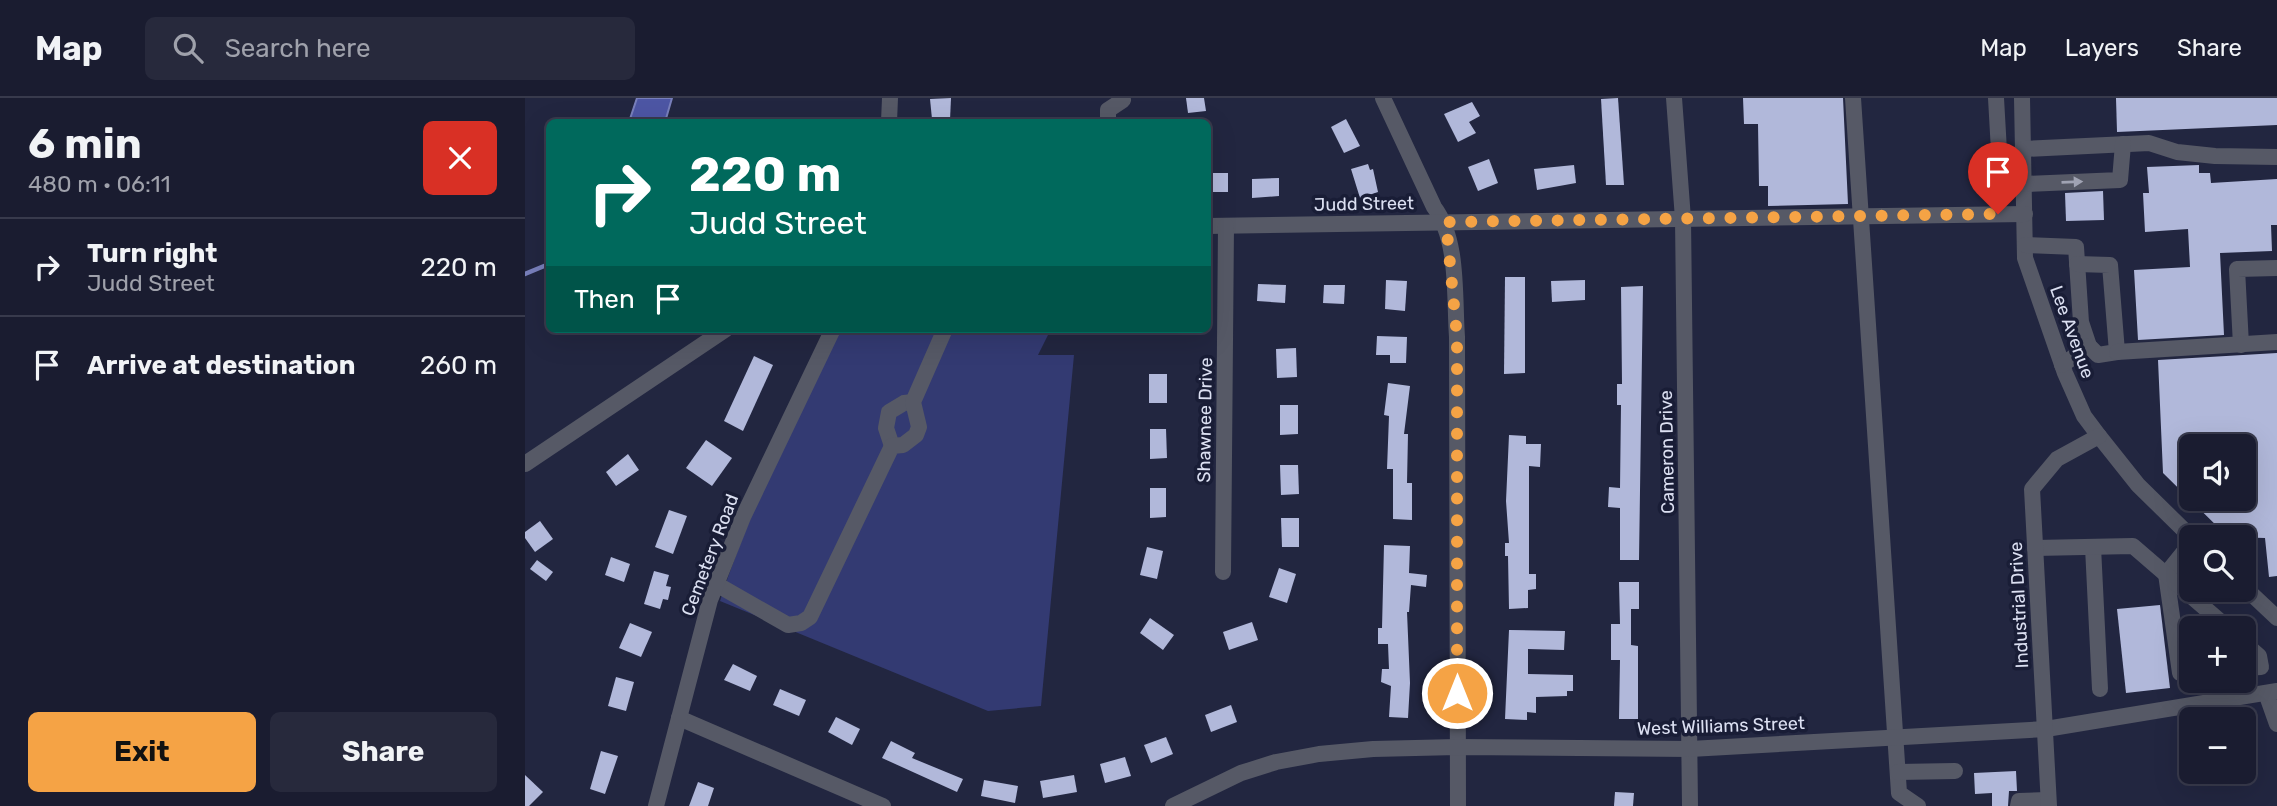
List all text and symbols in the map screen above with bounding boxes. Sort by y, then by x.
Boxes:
search box [145,17,635,80]
text: Map [35,29,103,68]
icon: search [169,29,207,67]
text: Search here [225,33,370,64]
text: Map [1980,34,2027,62]
text: Layers [2065,34,2139,62]
text: Share [2177,34,2242,62]
text: 6 min [28,119,142,169]
button: close [423,121,497,195]
pin [1968,142,2028,214]
text: 220 m [689,145,841,203]
icon: right [574,147,665,238]
icon: arrive [1979,153,2017,191]
text: 480 m · 06:11 [28,170,171,198]
one-way arrow [2061,177,2083,188]
street label: Judd Street [1314,192,1414,216]
text: Judd Street [689,204,867,242]
text: Turn right [87,238,217,269]
icon: right [28,248,66,286]
text: 220 m [420,252,497,283]
text: Judd Street [87,269,215,297]
icon: arrive [649,280,687,318]
street label: Lee Avenue [2045,283,2099,381]
text: Then [574,284,635,315]
icon: arrive [28,346,66,384]
text: Arrive at destination [87,350,355,381]
text: 260 m [420,350,497,381]
street label: Shawnee Drive [1193,357,1217,483]
street label: Cameron Drive [1655,390,1679,514]
map controls [2179,434,2256,784]
button: sound [2179,434,2256,511]
street label: Cemetery Road [677,491,743,619]
button: search [2179,525,2256,602]
street label: Industrial Drive [2005,541,2033,669]
button: + [2179,616,2256,693]
position arrow [1420,656,1494,730]
button: − [2179,707,2256,784]
button: Exit [28,712,256,792]
button: Share [270,712,497,792]
street label: West Williams Street [1637,712,1805,740]

